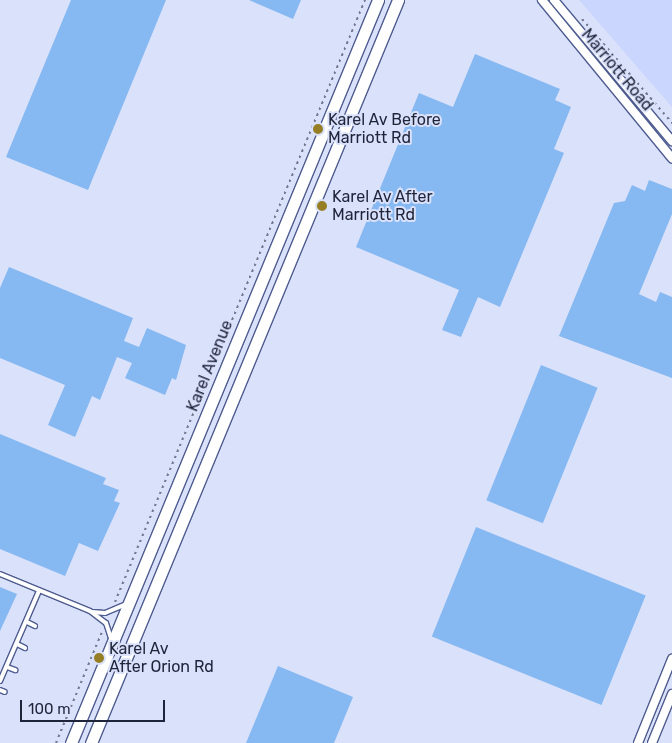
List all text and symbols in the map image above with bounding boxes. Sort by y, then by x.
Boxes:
street label: Marriott Road [577,25,657,115]
place label: Karel Av Before Marriott Rd [328,110,442,148]
marker: Karel Av Before Marriott Rd [312,123,324,135]
place label: Karel Av After Marriott Rd [332,187,434,225]
marker: Karel Av After Marriott Rd [316,200,328,212]
street label: Karel Avenue [183,317,237,415]
place label: Karel Av After Orion Rd [109,639,214,677]
marker: Karel Av After Orion Rd [93,652,105,664]
scale bar [22,690,168,722]
text: 100 m [28,700,70,718]

